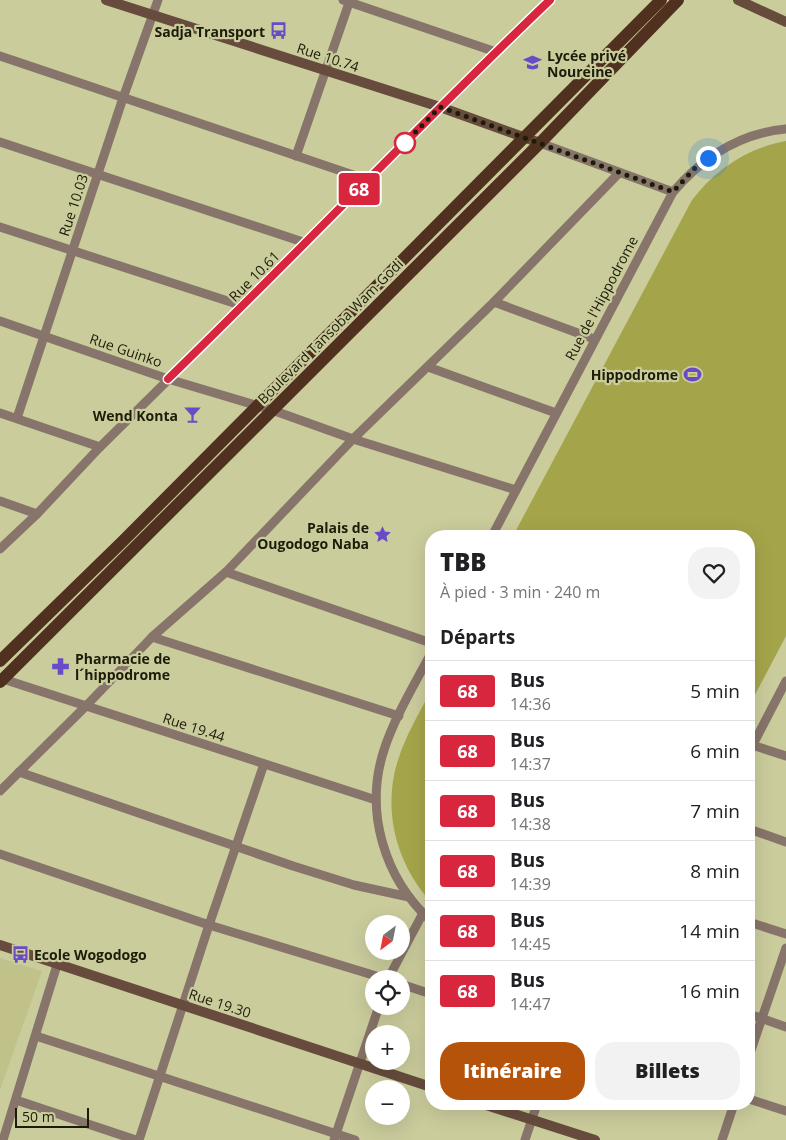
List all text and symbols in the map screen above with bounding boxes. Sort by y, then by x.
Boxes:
bus stop icon: Sadja Transport [269,21,289,41]
place label: Sadja Transport [155,22,265,41]
street label: Rue 10.74 [294,38,362,76]
place label: Lycée privé Noureine [547,46,626,81]
school or university icon: Lycée privé Noureine [523,53,543,73]
unlabelled marker [394,132,416,154]
your location [696,146,721,171]
street label: Rue 10.03 [54,171,92,239]
line badge: 68 [336,173,382,205]
text: 68 [349,177,369,201]
street label: Rue de l'Hippodrome [560,232,642,364]
street label: Rue 10.61 [225,247,283,305]
street label: Boulevard Tansoba Wam-Godi [253,254,407,408]
street label: Rue Guinko [87,329,165,371]
sports icon: Hippodrome [682,364,702,384]
place label: Hippodrome [591,365,678,384]
bar icon: Wend Konta [182,405,202,425]
place label: Wend Konta [93,406,178,425]
place label: Palais de Ougodogo Naba [257,518,369,553]
place icon: Palais de Ougodogo Naba [373,525,393,545]
text: TBB [440,545,487,578]
button: heart [688,547,740,599]
text: À pied · 3 min · 240 m [440,581,600,603]
text: Départs [440,624,515,650]
place label: Pharmacie de l´hippodrome [75,649,171,684]
pharmacy icon: Pharmacie de l´hippodrome [51,656,71,676]
text: Bus [510,667,545,693]
text: 5 min [690,678,740,704]
text: 68 [457,679,478,703]
text: 14:36 [510,693,551,715]
street label: Rue 19.44 [160,708,228,746]
text: Bus [510,727,545,753]
text: 6 min [690,738,740,764]
text: 68 [457,739,478,763]
text: 14:37 [510,753,551,775]
text: Bus [510,787,545,813]
text: 7 min [690,798,740,824]
text: 68 [457,799,478,823]
text: 14:38 [510,813,551,835]
text: Bus [510,847,545,873]
text: 8 min [690,858,740,884]
text: 68 [457,859,478,883]
text: 14:39 [510,873,551,895]
text: Bus [510,907,545,933]
north arrow [365,915,410,960]
map controls [365,915,410,1125]
text: 14 min [679,918,740,944]
text: 68 [457,919,478,943]
text: 14:45 [510,933,551,955]
bus stop icon: Ecole Wogodogo [10,944,30,964]
place label: Ecole Wogodogo [34,945,147,964]
text: Bus [510,967,545,993]
button: locate [365,970,410,1015]
text: 16 min [679,978,740,1004]
text: 68 [457,979,478,1003]
street label: Rue 19.30 [186,984,254,1022]
text: 14:47 [510,993,551,1015]
button: + [365,1025,410,1070]
button: Itinéraire [440,1042,585,1100]
button: Billets [595,1042,740,1100]
button: − [365,1080,410,1125]
scale bar [15,1105,89,1128]
text: 50 m [22,1107,55,1126]

